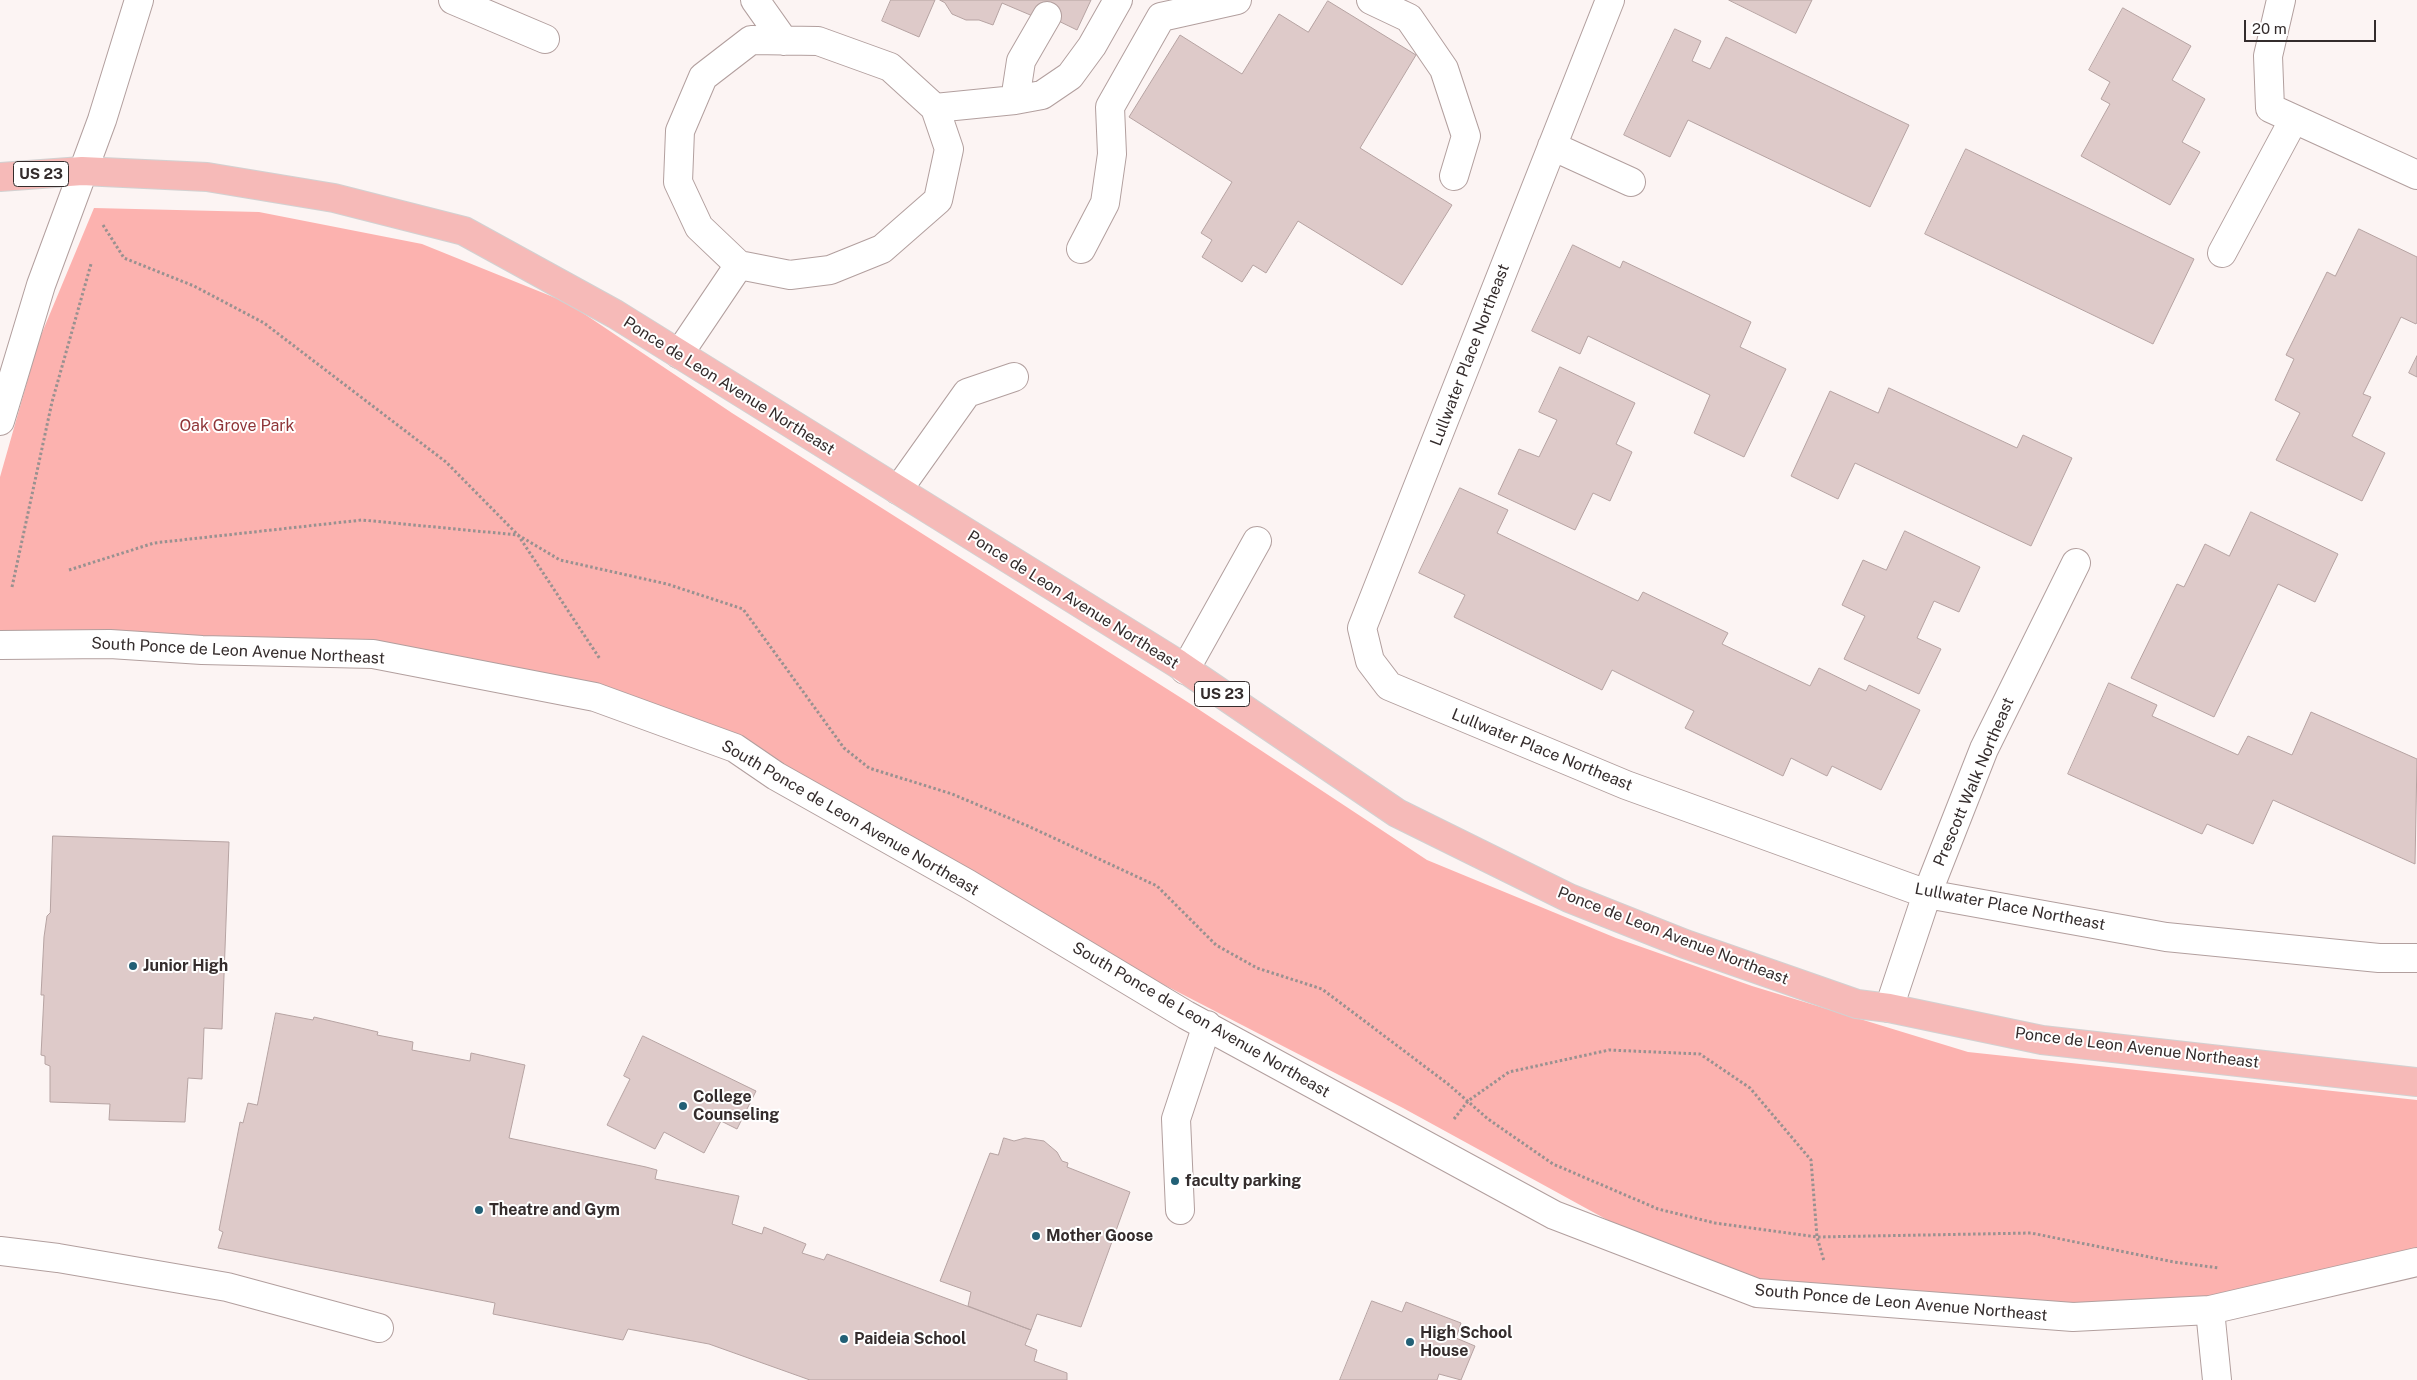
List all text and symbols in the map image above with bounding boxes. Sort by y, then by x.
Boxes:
scale bar [2247,10,2380,42]
text: 20 m [2252,20,2287,37]
road number: US 23 [13,162,68,186]
street label: Lullwater Place Northeast [1426,261,1514,449]
street label: Ponce de Leon Avenue Northeast [620,313,838,459]
park label: Oak Grove Park [179,416,295,436]
street label: Ponce de Leon Avenue Northeast [964,527,1182,673]
street label: South Ponce de Leon Avenue Northeast [91,634,385,668]
road number: US 23 [1194,682,1250,706]
street label: Prescott Walk Northeast [1930,695,2018,869]
street label: Lullwater Place Northeast [1449,705,1635,795]
street label: South Ponce de Leon Avenue Northeast [718,736,982,900]
street label: Lullwater Place Northeast [1913,879,2107,935]
street label: Ponce de Leon Avenue Northeast [1555,883,1791,989]
street label: South Ponce de Leon Avenue Northeast [1069,938,1333,1102]
place label: Junior High [143,956,228,976]
marker: Junior High [127,960,139,972]
street label: Ponce de Leon Avenue Northeast [2014,1023,2260,1073]
place label: College Counseling [693,1087,779,1125]
marker: College Counseling [677,1100,689,1112]
place label: faculty parking [1185,1171,1301,1191]
marker: faculty parking [1169,1175,1181,1187]
place label: Theatre and Gym [489,1200,620,1220]
marker: Theatre and Gym [473,1204,485,1216]
place label: Mother Goose [1046,1226,1153,1246]
marker: Mother Goose [1030,1230,1042,1242]
street label: South Ponce de Leon Avenue Northeast [1754,1281,2048,1325]
place label: High School House [1420,1323,1513,1361]
place label: Paideia School [854,1329,966,1349]
marker: Paideia School [838,1333,850,1345]
marker: High School House [1404,1336,1416,1348]

